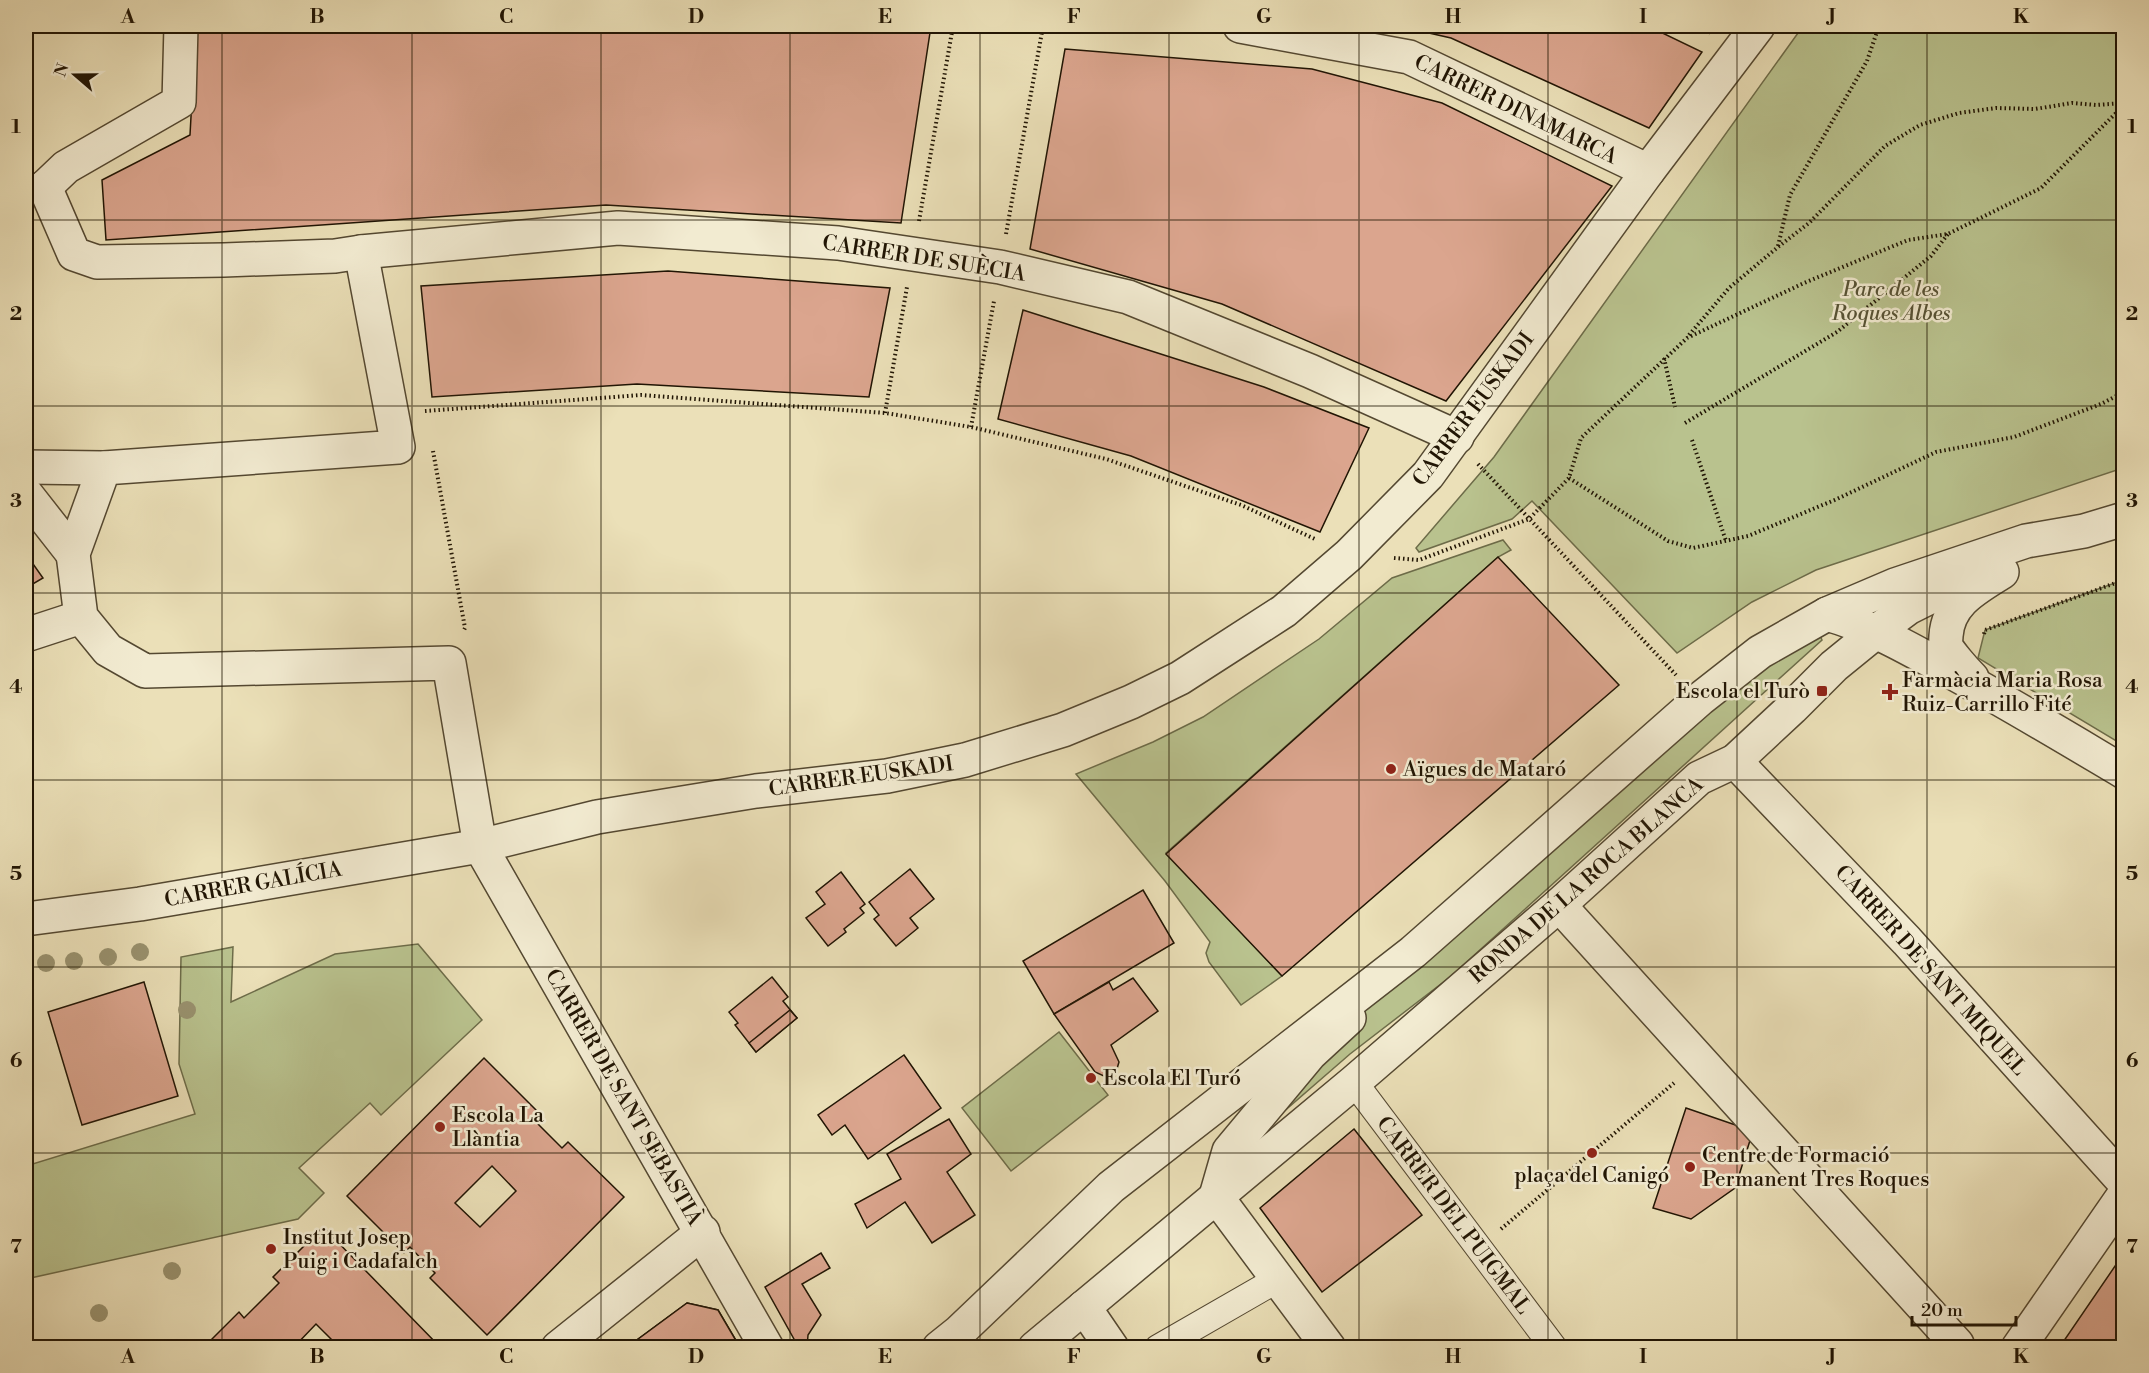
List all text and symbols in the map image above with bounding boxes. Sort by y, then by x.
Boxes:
text: A [120,5,136,30]
text: B [309,5,325,30]
text: C [499,5,513,30]
text: D [688,5,704,30]
text: E [878,5,892,30]
text: F [1067,5,1081,30]
text: G [1256,5,1272,30]
text: H [1445,5,1462,30]
text: I [1639,5,1647,30]
text: J [1825,5,1836,30]
text: K [2013,5,2030,30]
north arrow [45,45,105,105]
street label: CARRER DINAMARCA [1410,49,1622,171]
text: N [50,61,74,80]
text: 1 [11,115,21,140]
text: 1 [2127,115,2137,140]
street label: CARRER DE SUÈCIA [820,228,1028,288]
park label: Parc de les Roques Albes [1831,277,1950,327]
text: 2 [10,302,22,327]
text: 2 [2126,302,2138,327]
street label: CARRER EUSKADI [1407,327,1540,492]
text: 3 [10,489,22,514]
text: 3 [2126,489,2138,514]
place label: Farmàcia Maria Rosa Ruiz-Carrillo Fité [1902,668,2103,718]
text: 4 [9,675,23,700]
text: 4 [2125,675,2139,700]
place label: Escola el Turò [1676,679,1810,705]
marker: Escola el Turò [1815,684,1829,698]
marker: Farmàcia Maria Rosa Ruiz-Carrillo Fité [1883,685,1897,699]
street label: CARRER EUSKADI [767,751,955,803]
place label: Aïgues de Mataró [1402,757,1566,783]
marker: Aïgues de Mataró [1384,762,1398,776]
street label: RONDA DE LA ROCA BLANCA [1464,772,1709,990]
street label: CARRER GALÍCIA [162,855,344,913]
street label: CARRER DE SANT MIQUEL [1829,860,2032,1081]
text: 5 [10,862,22,887]
text: 5 [2126,862,2138,887]
street label: CARRER DE SANT SEBASTIÀ [539,964,709,1231]
text: 6 [10,1049,23,1074]
text: 6 [2126,1049,2139,1074]
place label: Escola El Turó [1103,1066,1241,1092]
marker: Escola El Turó [1084,1071,1098,1085]
place label: Escola La Llàntia [452,1103,544,1153]
street label: CARRER DEL PUIGMAL [1370,1112,1536,1320]
marker: Escola La Llàntia [433,1120,447,1134]
place label: Centre de Formació Permanent Tres Roques [1702,1143,1929,1193]
marker: plaça del Canigó [1585,1146,1599,1160]
marker: Centre de Formació Permanent Tres Roques [1683,1160,1697,1174]
place label: plaça del Canigó [1515,1163,1669,1189]
place label: Institut Josep Puig i Cadafalch [283,1225,438,1275]
text: 7 [10,1235,22,1260]
text: 7 [2126,1235,2138,1260]
marker: Institut Josep Puig i Cadafalch [264,1242,278,1256]
scale bar [1912,1289,2016,1327]
text: 20 m [1921,1299,1963,1322]
text: A [120,1345,136,1370]
text: B [309,1345,325,1370]
text: C [499,1345,513,1370]
text: D [688,1345,704,1370]
text: E [878,1345,892,1370]
text: F [1067,1345,1081,1370]
text: G [1256,1345,1272,1370]
text: H [1445,1345,1462,1370]
text: I [1639,1345,1647,1370]
text: J [1825,1345,1836,1370]
text: K [2013,1345,2030,1370]

